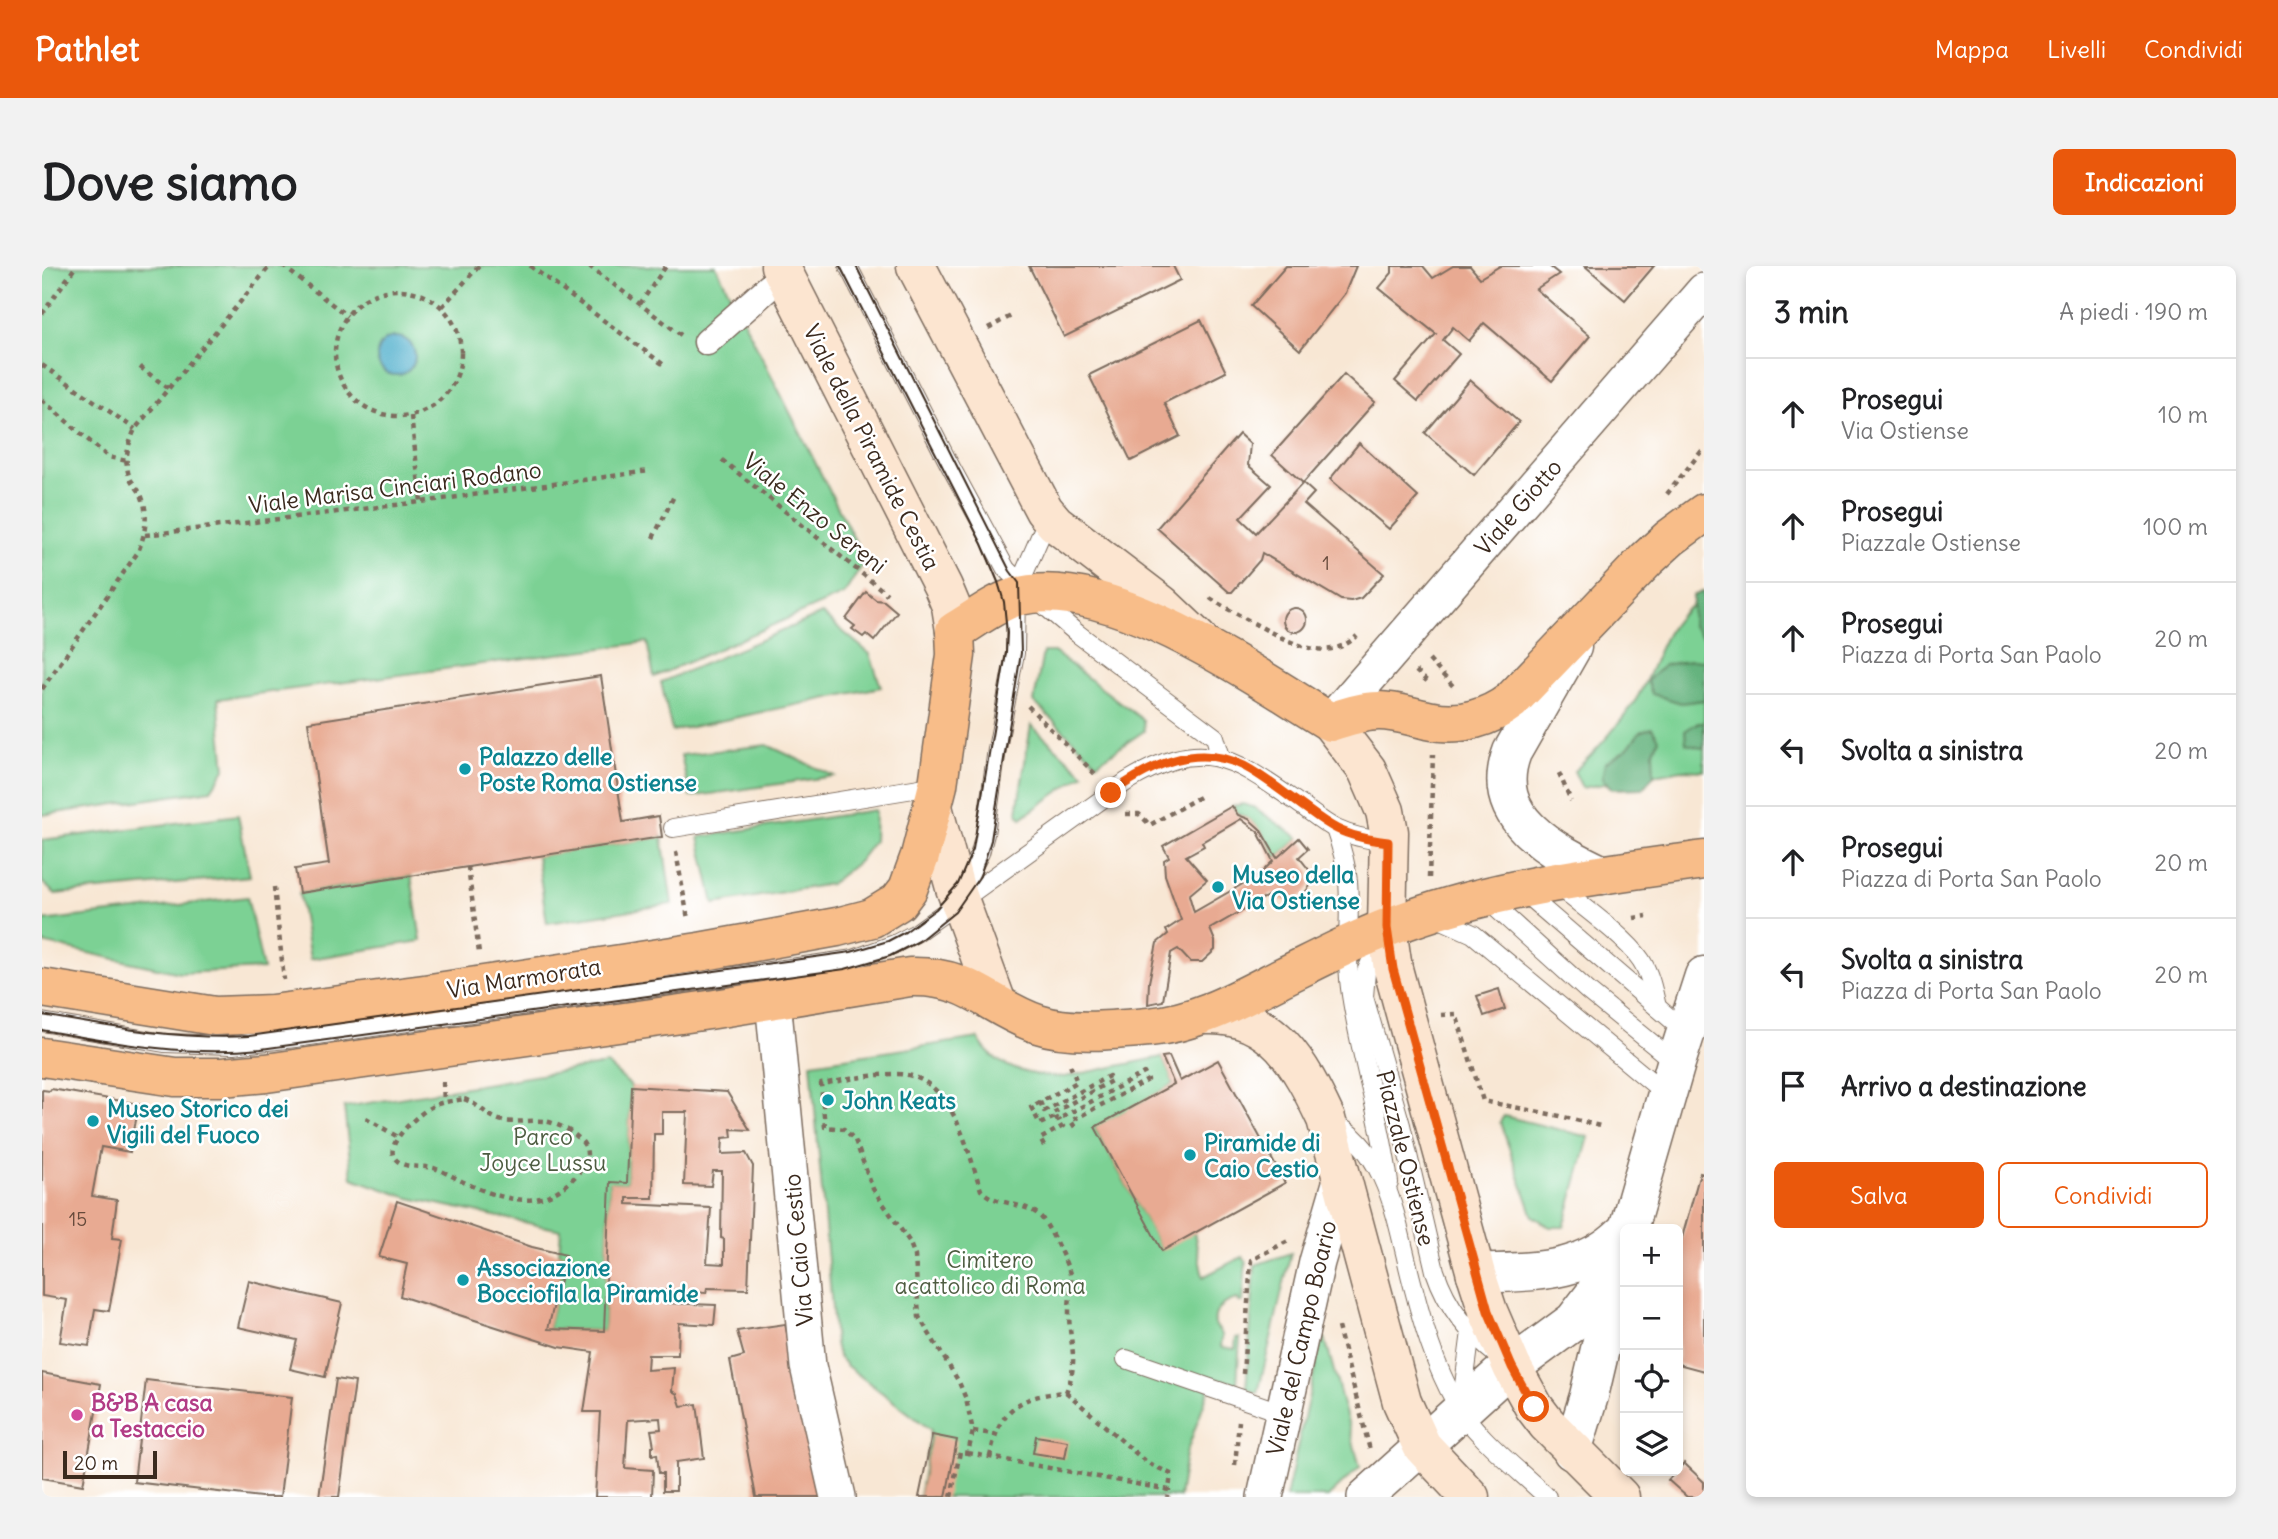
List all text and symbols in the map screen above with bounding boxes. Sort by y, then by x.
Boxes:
text: Pathlet [35,28,139,70]
text: Mappa [1935,34,2009,64]
text: Livelli [2047,34,2106,64]
text: Condividi [2144,34,2243,64]
button: Indicazioni [2053,149,2236,215]
text: Dove siamo [42,152,298,213]
text: 3 min [1774,293,1849,331]
text: A piedi · 190 m [2059,297,2208,326]
street label: Viale della Piramide Cestia [797,319,947,575]
text: Prosegui [1841,383,1943,416]
icon: ahead [1774,395,1812,433]
text: 10 m [2158,400,2208,429]
text: Via Ostiense [1841,416,1969,445]
street label: Viale Enzo Sereni [737,446,893,580]
street label: Viale Giotto [1468,453,1568,561]
street label: Viale Marisa Cinciari Rodano [247,455,543,519]
text: Prosegui [1841,495,1943,528]
icon: ahead [1774,507,1812,545]
text: 100 m [2143,512,2208,541]
text: Piazzale Ostiense [1841,528,2021,557]
house number: 1 [1322,551,1330,575]
text: Prosegui [1841,607,1943,640]
icon: ahead [1774,619,1812,657]
text: 20 m [2155,624,2208,653]
text: Piazza di Porta San Paolo [1841,640,2102,669]
icon: left [1774,731,1812,769]
text: Svolta a sinistra [1841,734,2023,767]
text: 20 m [2155,736,2208,765]
place label: Palazzo delle Poste Roma Ostiense [479,742,697,797]
marker: Palazzo delle Poste Roma Ostiense [457,761,473,777]
route end [1095,777,1126,808]
text: Prosegui [1841,831,1943,864]
icon: ahead [1774,843,1812,881]
text: 20 m [2155,848,2208,877]
place label: Museo della Via Ostiense [1232,860,1360,915]
text: Piazza di Porta San Paolo [1841,864,2102,893]
marker: Museo della Via Ostiense [1210,879,1226,895]
text: Svolta a sinistra [1841,943,2023,976]
street label: Via Marmorata [445,952,603,1004]
icon: left [1774,955,1812,993]
text: 20 m [2155,960,2208,989]
text: Piazza di Porta San Paolo [1841,976,2102,1005]
street label: Piazzale Ostiense [1370,1067,1442,1249]
icon: arrive [1774,1067,1812,1105]
text: Arrivo a destinazione [1841,1070,2087,1103]
place label: John Keats [842,1086,956,1115]
marker: John Keats [820,1092,836,1108]
place label: Museo Storico dei Vigili del Fuoco [107,1094,289,1149]
marker: Museo Storico dei Vigili del Fuoco [85,1113,101,1129]
park label: Parco Joyce Lussu [480,1122,606,1177]
place label: Piramide di Caio Cestio [1204,1128,1321,1183]
marker: Piramide di Caio Cestio [1182,1147,1198,1163]
button: Salva [1774,1162,1984,1228]
button: Condividi [1998,1162,2208,1228]
street label: Via Caio Cestio [777,1173,819,1327]
house number: 15 [69,1207,87,1231]
street label: Viale del Campo Boario [1260,1218,1342,1458]
map controls [1620,1224,1683,1476]
button: + [1620,1224,1683,1287]
park label: Cimitero acattolico di Roma [894,1245,1086,1300]
place label: Associazione Bocciofila la Piramide [477,1253,699,1308]
marker: Associazione Bocciofila la Piramide [455,1272,471,1288]
button: − [1620,1287,1683,1350]
button: locate [1620,1350,1683,1413]
place label: B&B A casa a Testaccio [91,1388,213,1443]
route start [1518,1391,1549,1422]
marker: B&B A casa a Testaccio [69,1407,85,1423]
button: layers [1620,1413,1683,1476]
scale bar [63,1448,158,1480]
text: 20 m [74,1451,118,1475]

